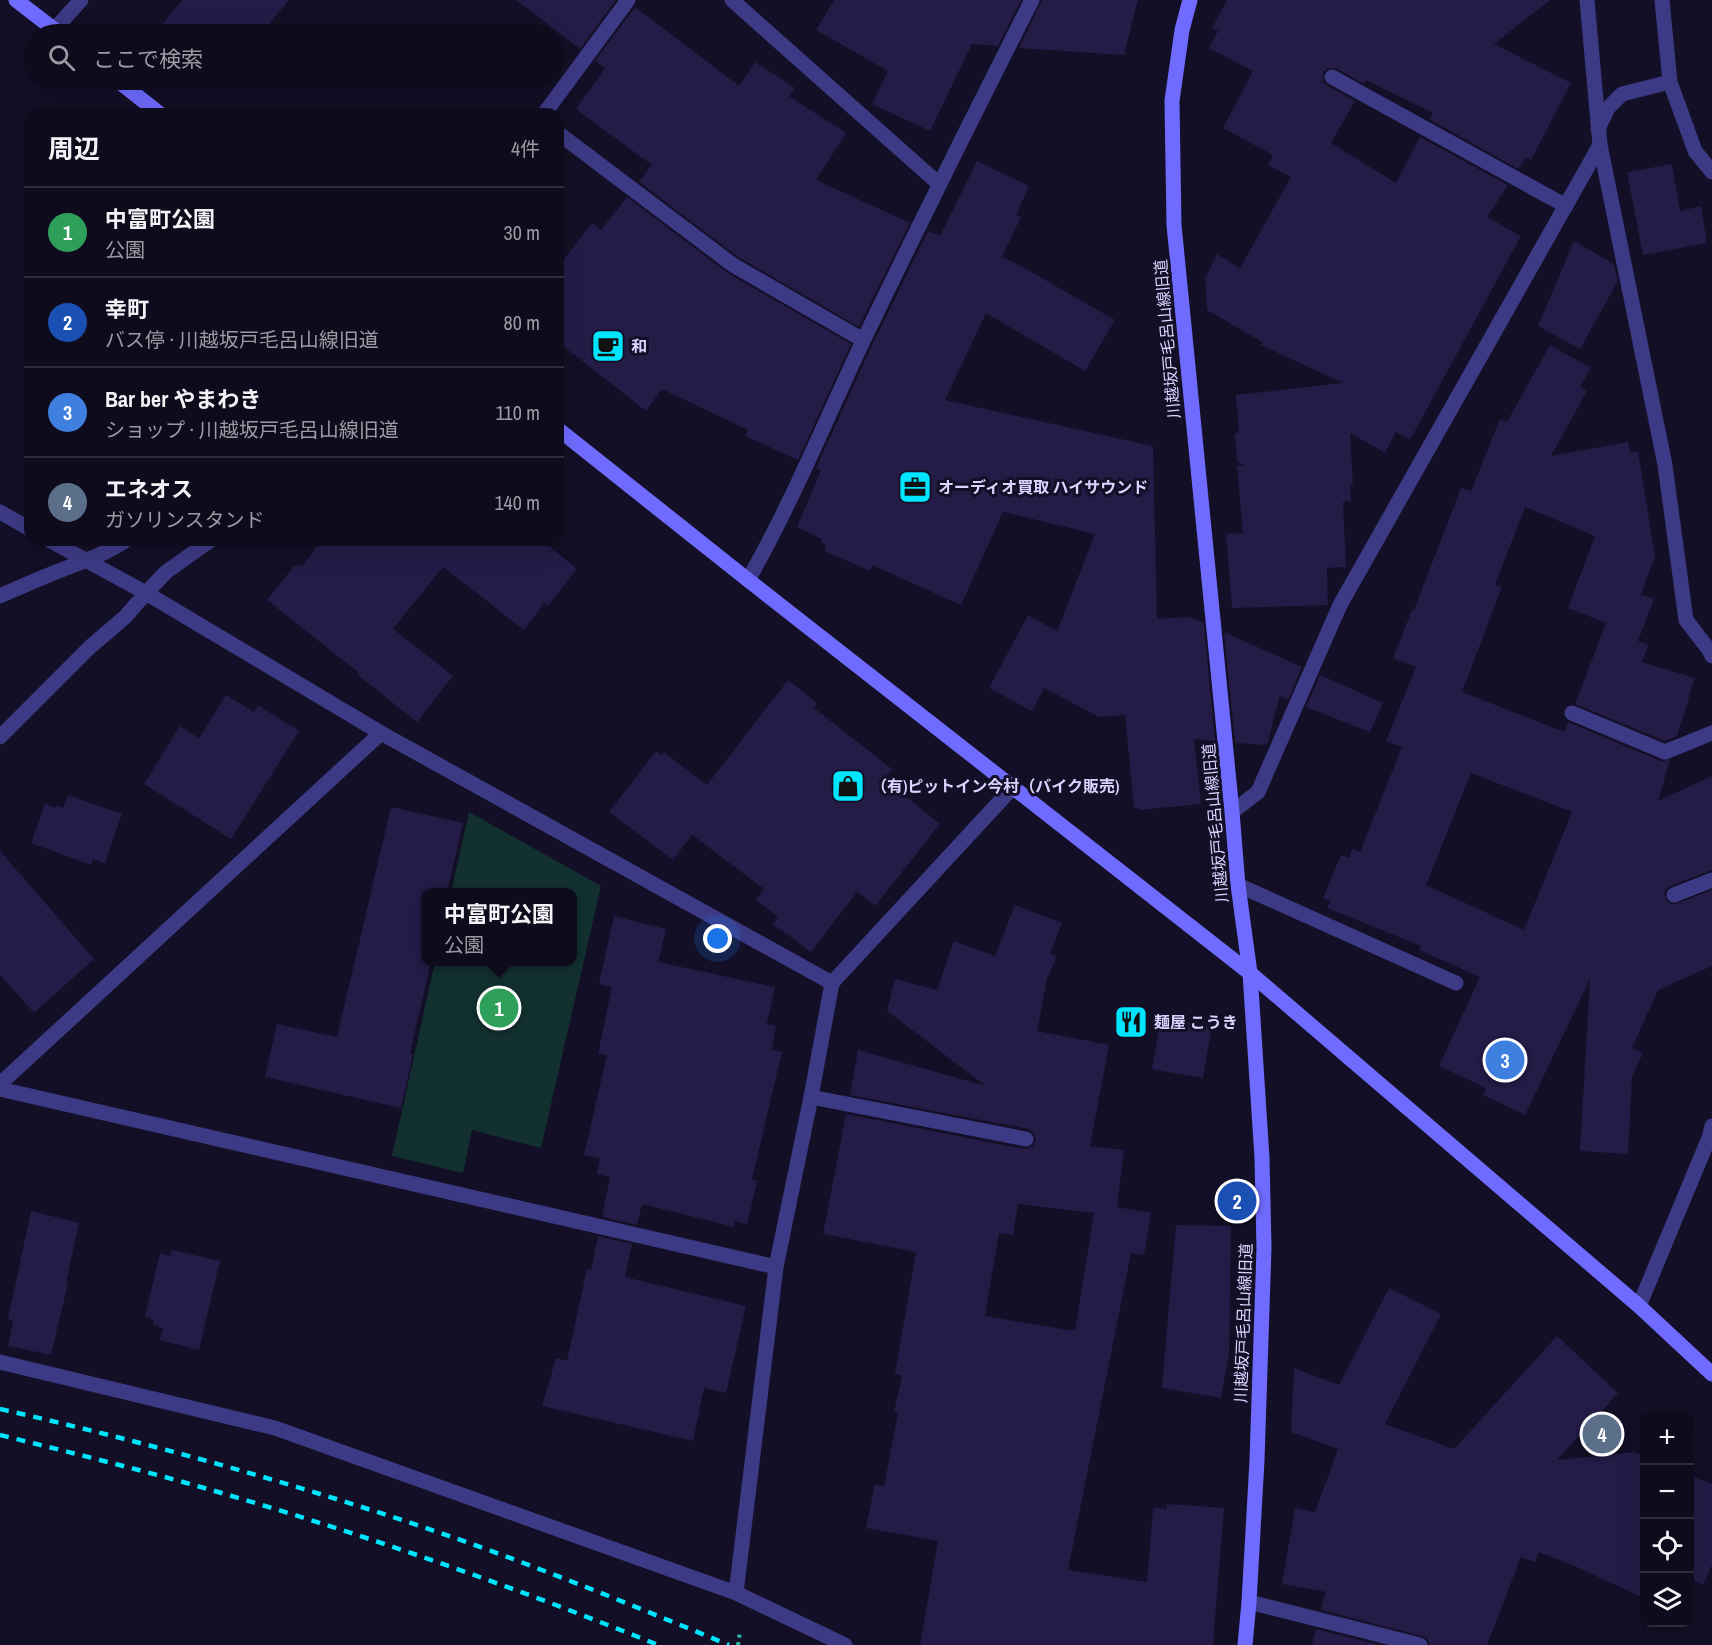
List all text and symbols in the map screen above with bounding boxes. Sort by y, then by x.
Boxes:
search box [24,24,564,90]
icon: search [45,41,78,74]
text: ここで検索 [93,44,203,74]
text: 周辺 [48,131,100,166]
text: 4件 [511,135,540,162]
text: 中富町公園 [105,204,215,234]
text: 1 [63,219,72,246]
text: 30 m [504,219,540,246]
text: 公園 [105,236,145,263]
street label: 川越坂戸毛呂山線旧道 [1149,258,1185,420]
text: 幸町 [105,294,149,324]
text: 2 [63,309,72,336]
text: 80 m [504,309,540,336]
text: バス停 · 川越坂戸毛呂山線旧道 [105,326,379,353]
cafe icon: 和 [590,328,626,364]
place label: 和 [631,335,647,357]
text: Bar ber やまわき [105,384,261,414]
text: 3 [63,399,72,426]
text: 110 m [496,399,540,426]
text: ショップ · 川越坂戸毛呂山線旧道 [105,416,399,443]
office icon: オーディオ買取 ハイサウンド [897,469,933,505]
text: エネオス [105,474,193,504]
place label: オーディオ買取 ハイサウンド [938,476,1148,498]
text: 4 [63,489,72,516]
text: 140 m [494,489,540,516]
text: ガソリンスタンド [105,506,265,533]
street label: 川越坂戸毛呂山線旧道 [1197,742,1233,904]
shop icon: （有)ピットイン今村（バイク販売) [830,768,866,804]
place label: （有)ピットイン今村（バイク販売) [871,775,1119,797]
popup [421,888,577,966]
text: 中富町公園 [444,899,554,929]
your location [703,924,732,953]
text: 公園 [444,931,484,958]
pin: 1 [480,986,518,1030]
restaurant icon: 麺屋 こうき [1113,1004,1149,1040]
place label: 麺屋 こうき [1154,1011,1238,1033]
pin: 3 [1486,1038,1524,1082]
pin: 2 [1218,1178,1256,1224]
street label: 川越坂戸毛呂山線旧道 [1229,1243,1257,1403]
map controls [1640,1411,1694,1627]
button: + [1640,1411,1694,1465]
pin: 4 [1582,1412,1622,1456]
button: − [1640,1465,1694,1519]
button: locate [1640,1519,1694,1573]
button: layers [1640,1573,1694,1627]

